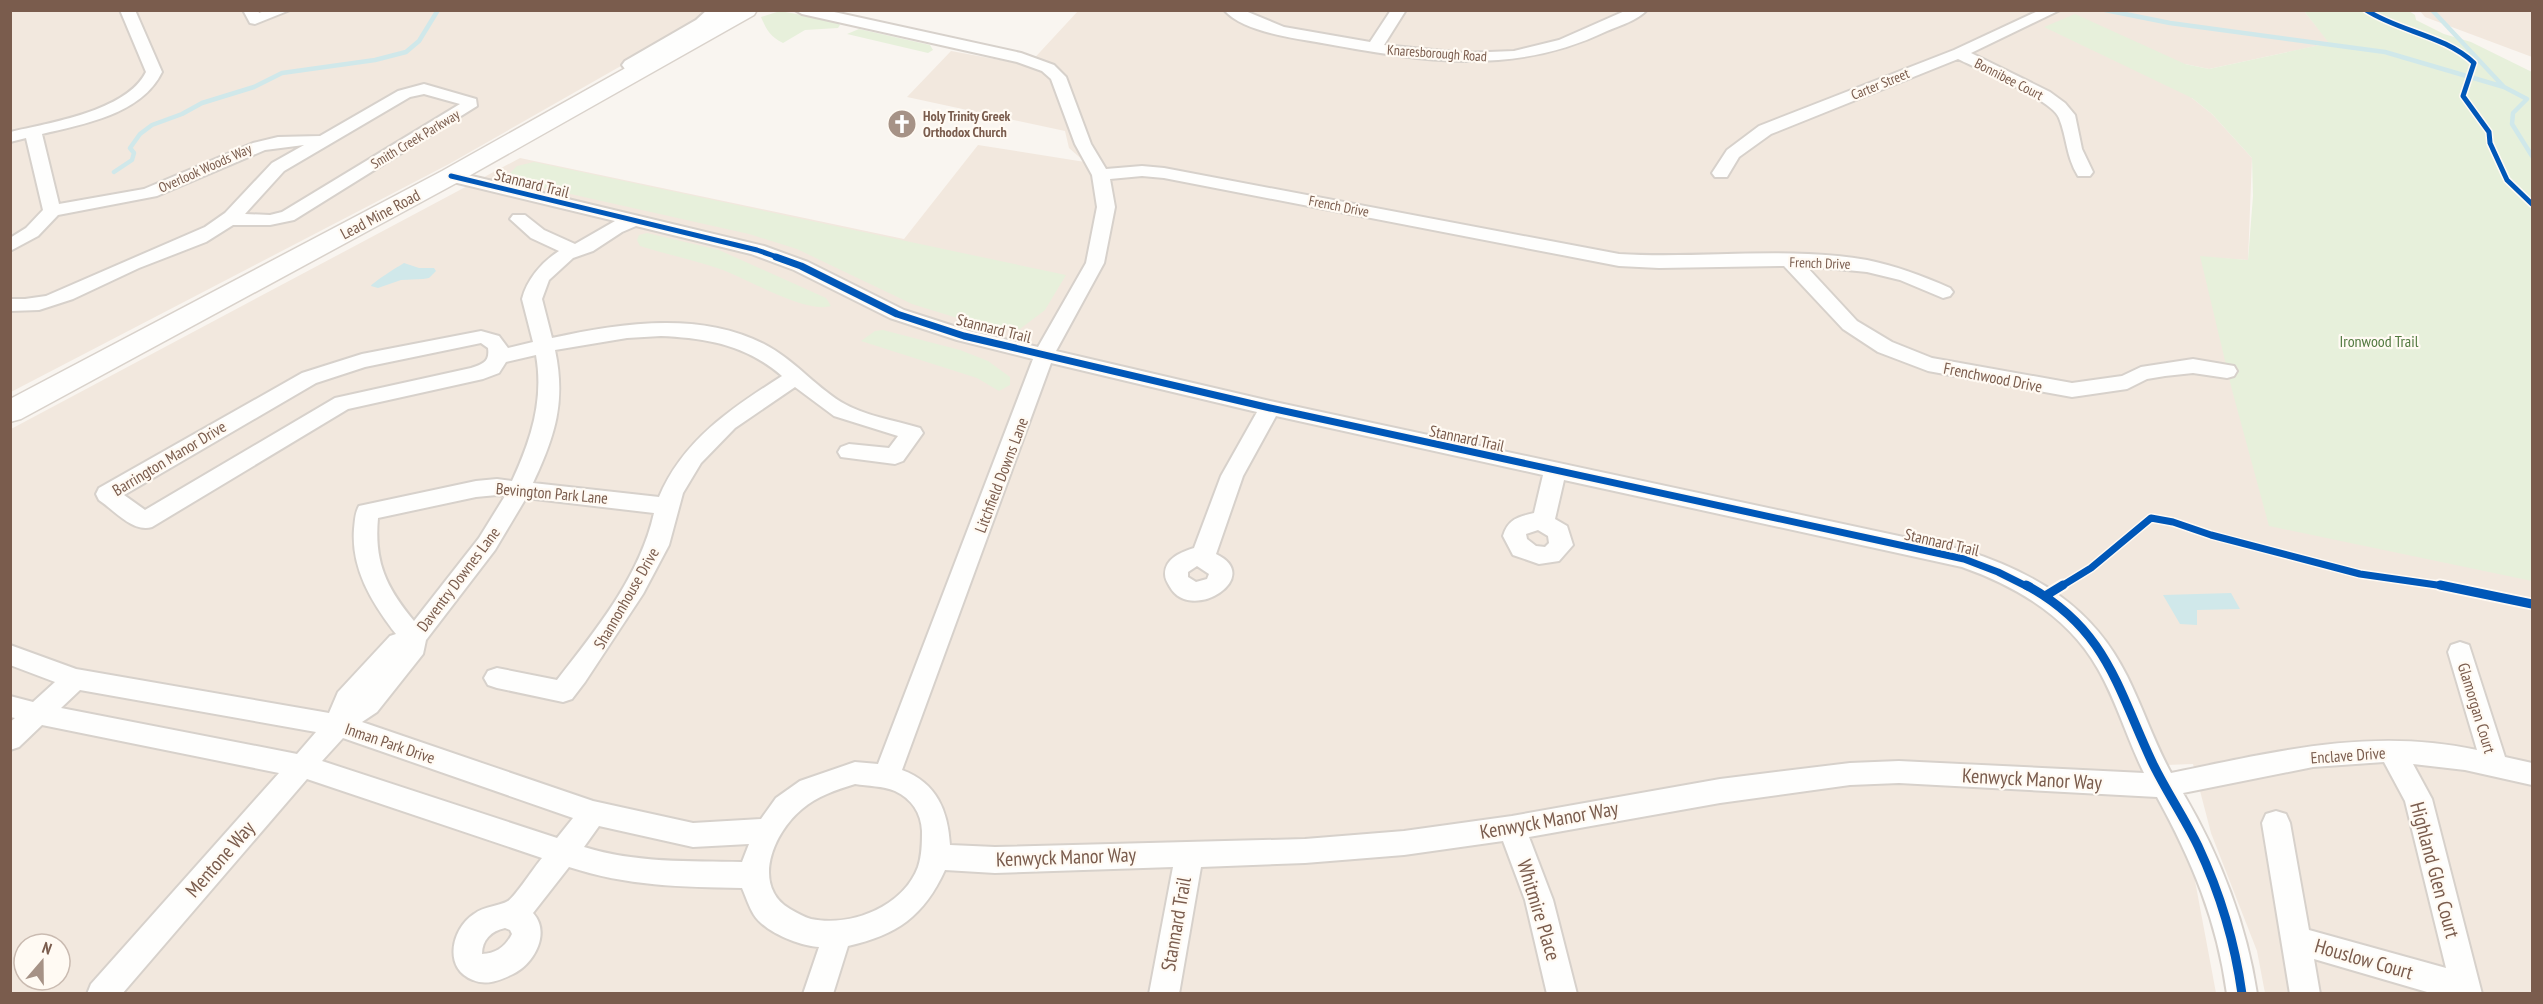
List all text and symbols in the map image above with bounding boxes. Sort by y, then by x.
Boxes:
street label: Knaresborough Road [1387,41,1487,65]
street label: Bonnibee Court [1972,54,2046,104]
street label: Carter Street [1848,64,1912,104]
street label: Smith Creek Parkway [367,105,463,173]
place label: Holy Trinity Greek Orthodox Church [923,107,1011,141]
church icon: Holy Trinity Greek Orthodox Church [886,108,918,140]
street label: Overlook Woods Way [156,139,255,197]
street label: Stannard Trail [493,164,572,202]
street label: Lead Mine Road [337,185,423,243]
street label: French Drive [1307,191,1371,221]
street label: French Drive [1789,253,1851,273]
street label: Stannard Trail [955,309,1034,347]
park label: Ironwood Trail [2340,331,2419,351]
street label: Frenchwood Drive [1942,358,2044,396]
street label: Litchfield Downs Lane [970,415,1032,535]
street label: Barrington Manor Drive [109,416,229,500]
street label: Stannard Trail [1428,420,1507,456]
street label: Bevington Park Lane [495,478,609,508]
street label: Daventry Downes Lane [412,523,504,635]
street label: Stannard Trail [1903,524,1982,560]
street label: Shannonhouse Drive [589,544,663,652]
street label: Glamorgan Court [2454,660,2500,756]
street label: Inman Park Drive [342,718,438,768]
street label: Enclave Drive [2310,742,2386,768]
street label: Kenwyck Manor Way [1961,762,2103,796]
street label: Kenwyck Manor Way [1478,795,1621,845]
street label: Highland Glen Court [2404,799,2466,941]
street label: Mentone Way [180,815,261,903]
street label: Kenwyck Manor Way [996,842,1137,872]
street label: Whitmire Place [1511,856,1567,964]
street label: Stannard Trail [1155,875,1197,973]
north arrow [12,932,72,992]
street label: Houslow Court [2312,933,2417,986]
text: N [40,937,55,959]

